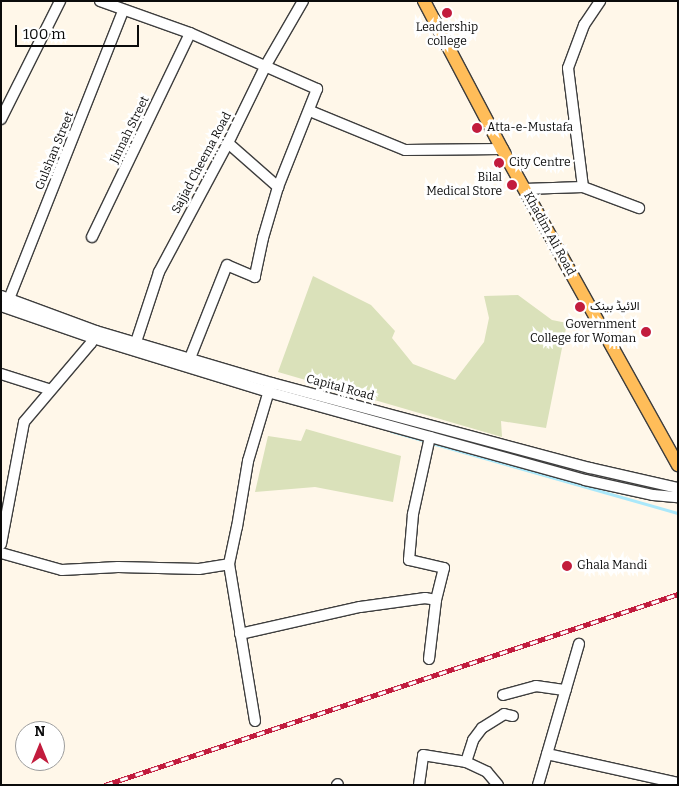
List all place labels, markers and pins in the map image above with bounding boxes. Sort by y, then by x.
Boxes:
marker: Leadership college [441,7,453,19]
place label: Leadership college [416,21,478,49]
place label: Atta-e-Mustafa [487,121,573,135]
marker: Atta-e-Mustafa [471,122,483,134]
place label: City Centre [509,156,570,170]
marker: City Centre [493,157,505,169]
place label: Bilal Medical Store [426,171,502,199]
marker: Bilal Medical Store [506,179,518,191]
place label: الائیڈ بینک [590,300,640,314]
marker: الائیڈ بینک [574,301,586,313]
place label: Government College for Woman [530,318,636,346]
marker: Government College for Woman [640,326,652,338]
place label: Ghala Mandi [577,559,647,573]
marker: Ghala Mandi [561,560,573,572]

